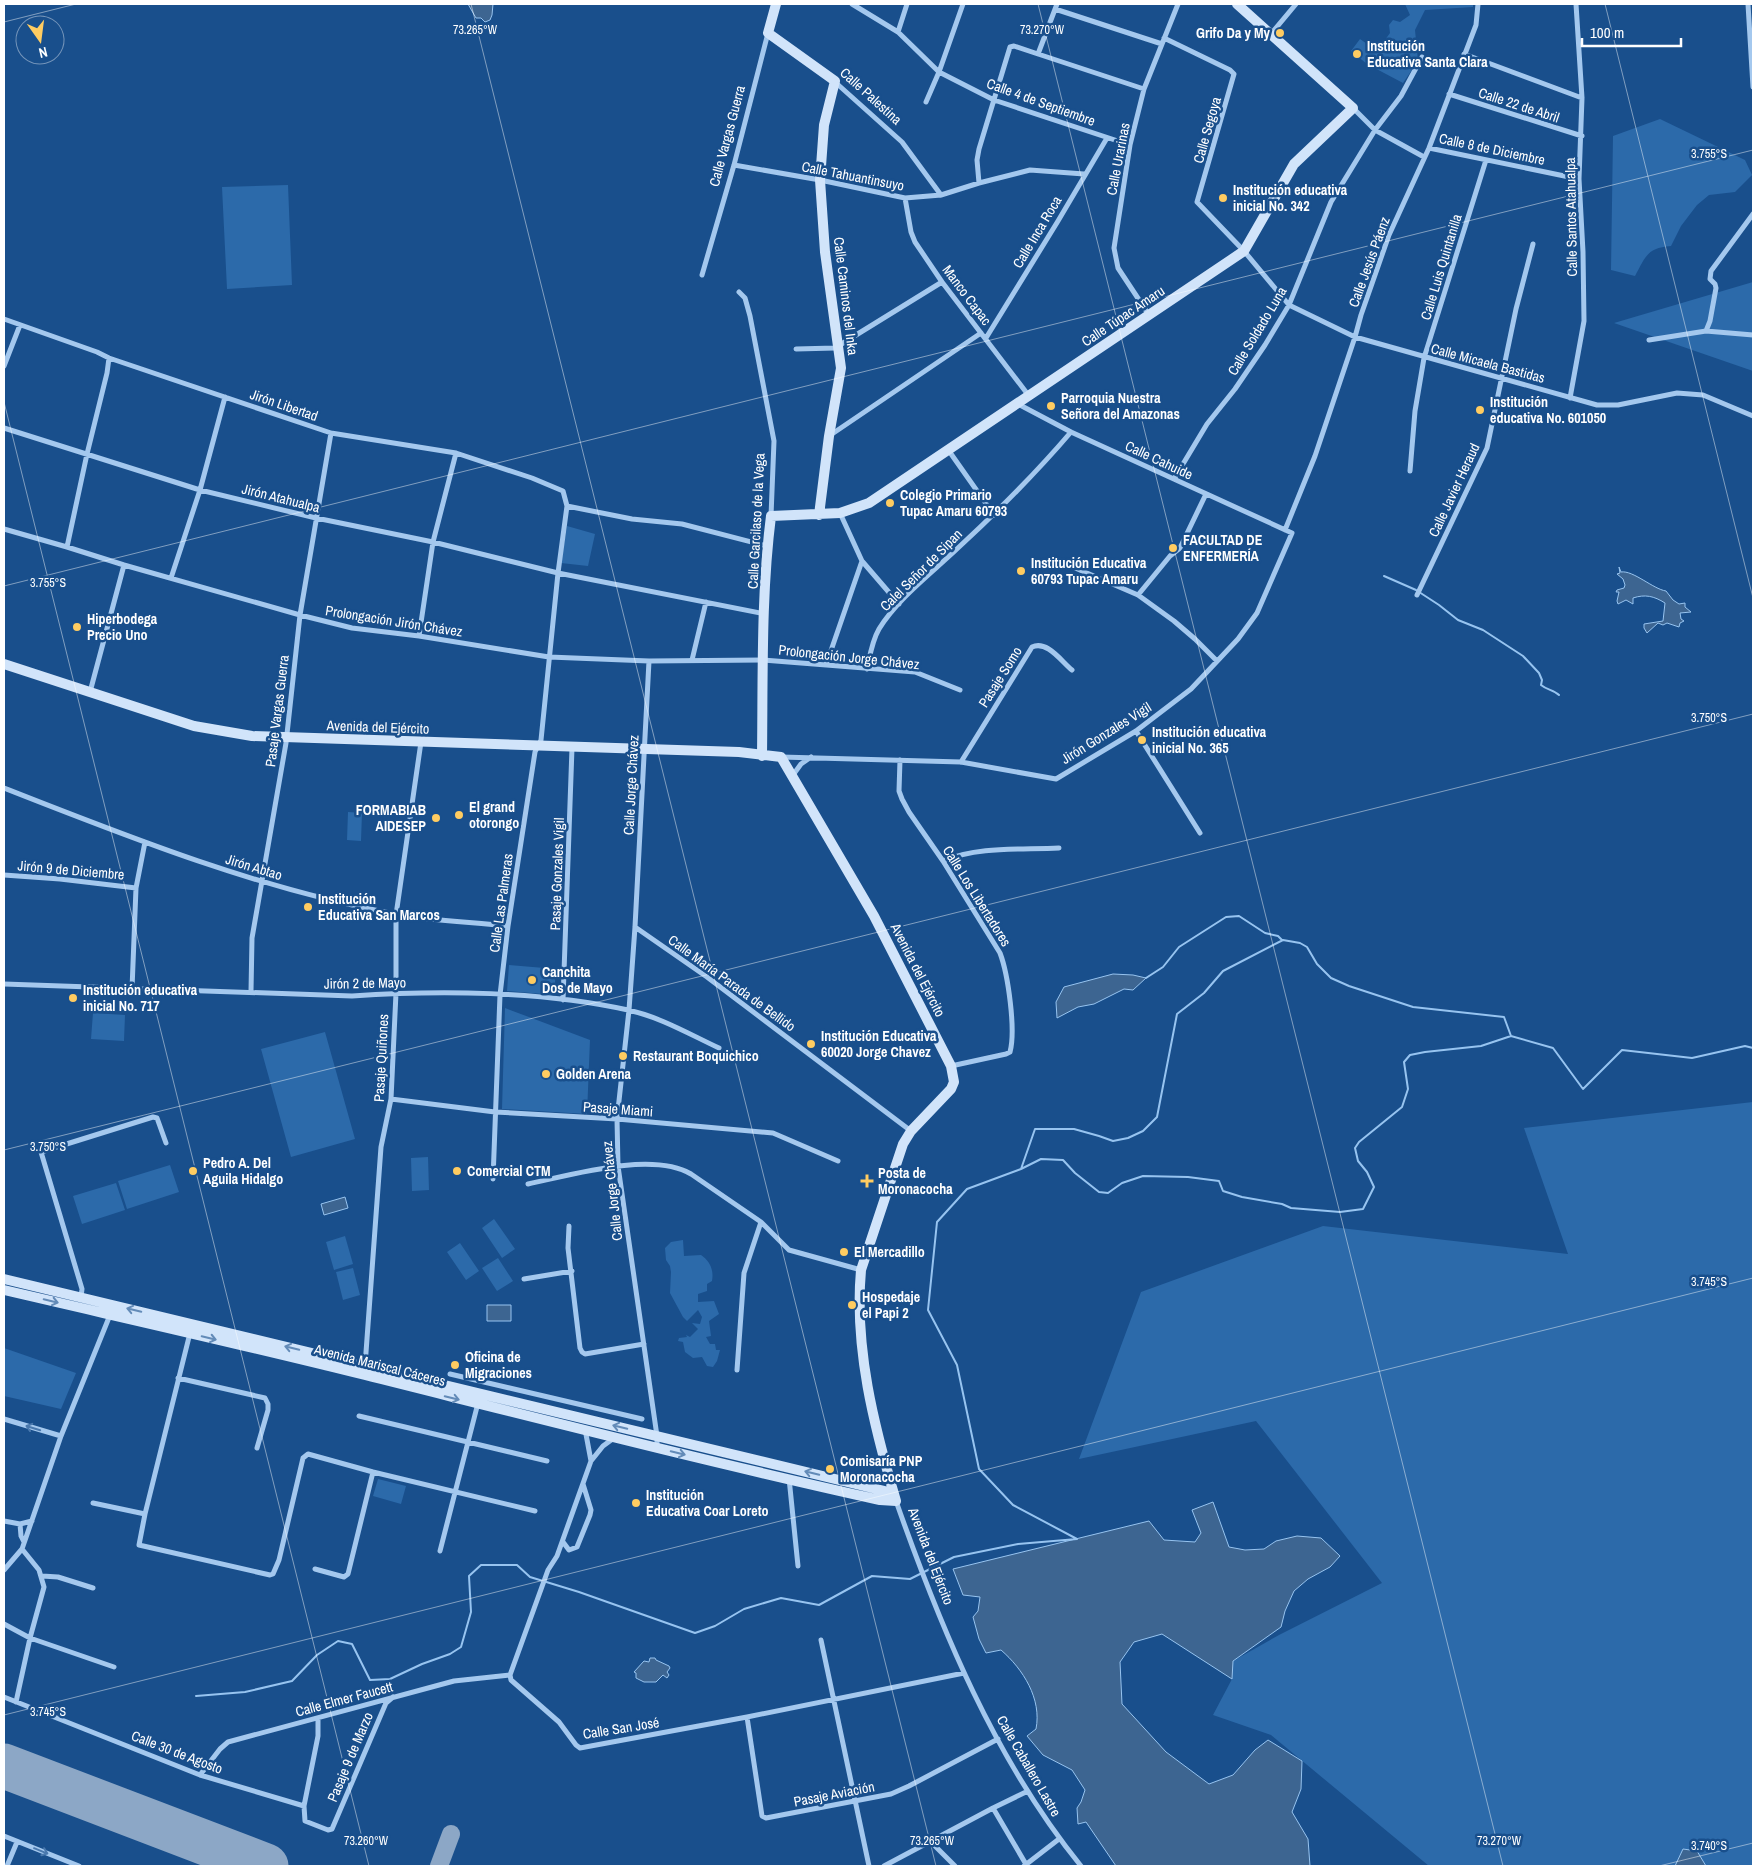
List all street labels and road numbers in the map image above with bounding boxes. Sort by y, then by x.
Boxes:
street label: Calle Palestina [836,63,906,129]
street label: Calle 4 de Septiembre [984,74,1098,130]
street label: Calle Vargas Guerra [705,83,749,188]
street label: Calle 22 de Abril [1476,83,1562,127]
street label: Calle Segoya [1189,94,1225,165]
street label: Calle Urarinas [1102,121,1134,197]
street label: Calle 8 de Diciembre [1437,129,1547,169]
street label: Calle Tahuantinsuyo [800,157,906,195]
street label: Calle Santos Atahualpa [1561,157,1581,277]
street label: Calle Inca Roca [1008,192,1066,271]
street label: Calle Luis Quintanilla [1416,211,1466,322]
street label: Calle Jesús Páenz [1344,214,1394,310]
street label: Calle Caminos del Inka [830,236,862,357]
street label: Manco Capac [938,261,996,329]
street label: Calle Túpac Amaru [1078,282,1168,350]
street label: Calle Soldado Luna [1223,283,1291,379]
street label: Calle Micaela Bastidas [1429,339,1547,387]
street label: Jirón Libertad [248,385,320,425]
street label: Calle Cahuide [1122,436,1196,484]
street label: Calle Javier Heraud [1424,440,1484,540]
street label: Calle Garcilaso de la Vega [743,452,769,589]
street label: Jirón Atahualpa [240,480,322,517]
street label: Calel Señor de Sipan [876,525,966,615]
street label: Prolongación Jirón Chávez [324,601,464,641]
street label: Prolongación Jorge Chávez [778,641,921,673]
street label: Pasaje Somo [974,643,1026,711]
street label: Pasaje Vargas Guerra [261,653,293,768]
street label: Jirón Gonzales Vigil [1057,698,1155,768]
street label: Avenida del Ejército [325,716,430,738]
street label: Calle Jorge Chávez [619,734,643,835]
street label: Pasaje Gonzales Vigil [546,817,568,931]
street label: Calle Los Libertadores [939,842,1015,950]
street label: Jirón Abtao [224,850,284,884]
street label: Calle Las Palmeras [485,852,517,954]
street label: Jirón 9 de Diciembre [17,856,125,884]
street label: Avenida del Ejército [886,919,949,1020]
street label: Calle María Parada de Bellido [665,931,799,1035]
street label: Jirón 2 de Mayo [324,973,406,993]
street label: Pasaje Quiñones [370,1013,392,1102]
street label: Pasaje Miami [582,1098,654,1120]
street label: Calle Jorge Chávez [598,1140,626,1242]
street label: Avenida Mariscal Cáceres [312,1340,448,1390]
street label: Avenida del Ejército [904,1504,958,1607]
street label: Calle Elmer Faucett [293,1677,395,1721]
street label: Pasaje 9 de Marzo [323,1709,377,1805]
street label: Calle Caballero Lastre [993,1712,1065,1820]
street label: Calle San José [581,1713,661,1743]
street label: Calle 30 de Agosto [129,1726,225,1778]
street label: Pasaje Aviación [792,1777,876,1811]

